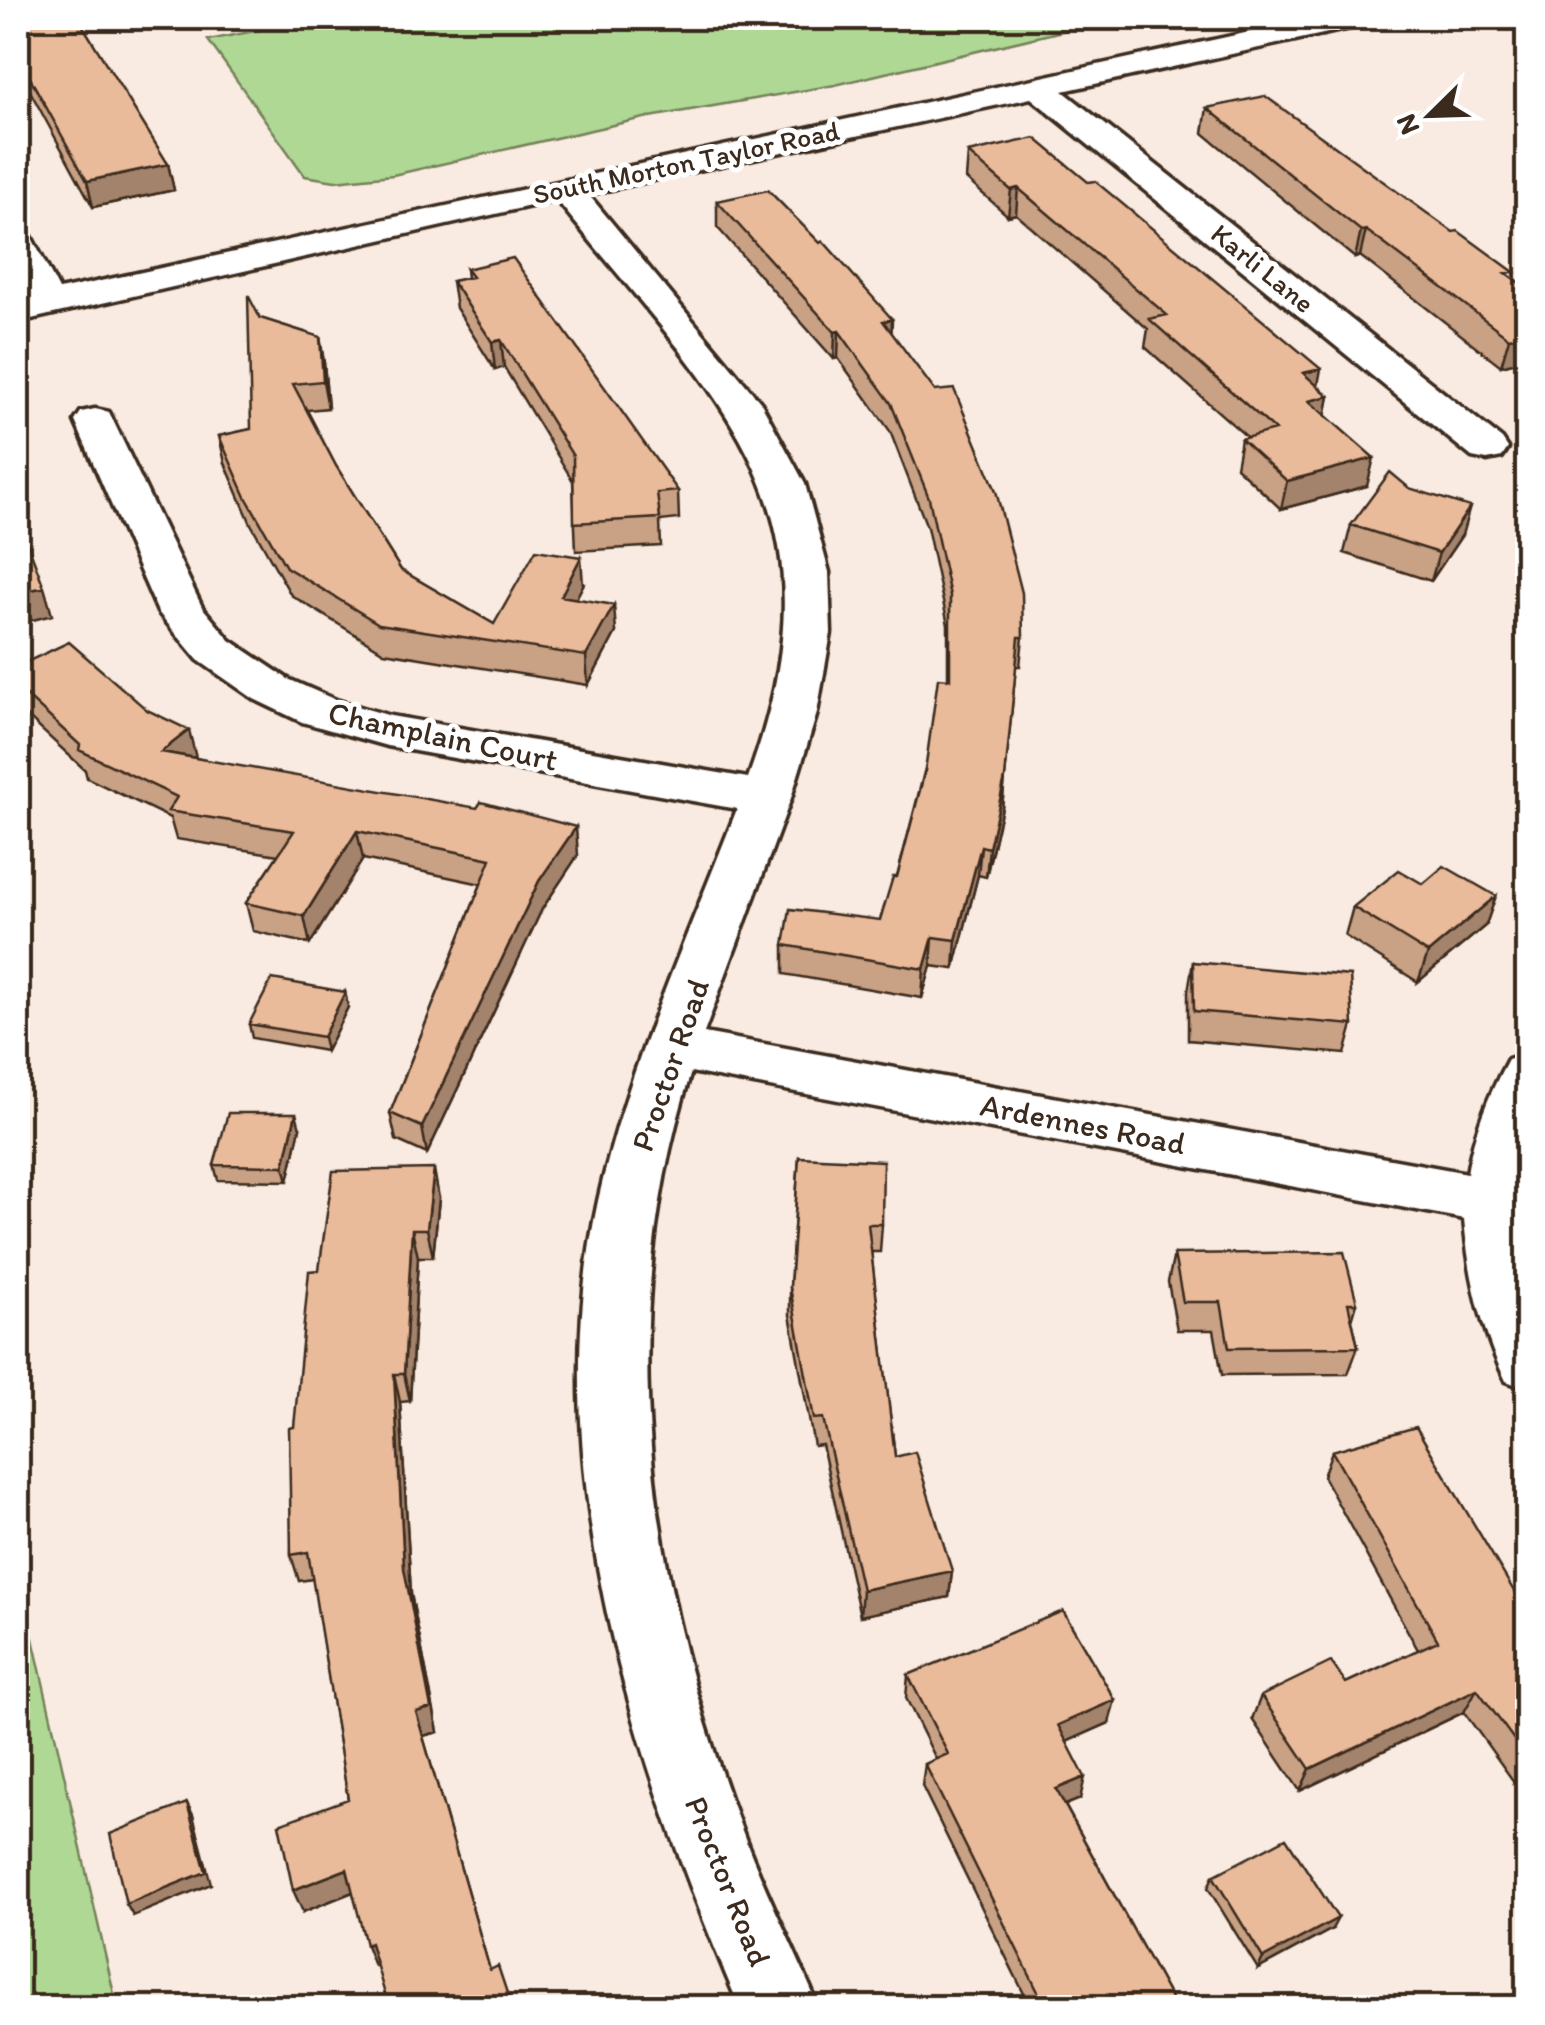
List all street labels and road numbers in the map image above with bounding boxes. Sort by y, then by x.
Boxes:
street label: South Morton Taylor Road [530,113,842,211]
street label: Karli Lane [1205,216,1321,320]
street label: Champlain Court [325,693,561,779]
street label: Proctor Road [623,974,717,1156]
street label: Ardennes Road [977,1085,1189,1163]
street label: Proctor Road [677,1791,779,1971]

